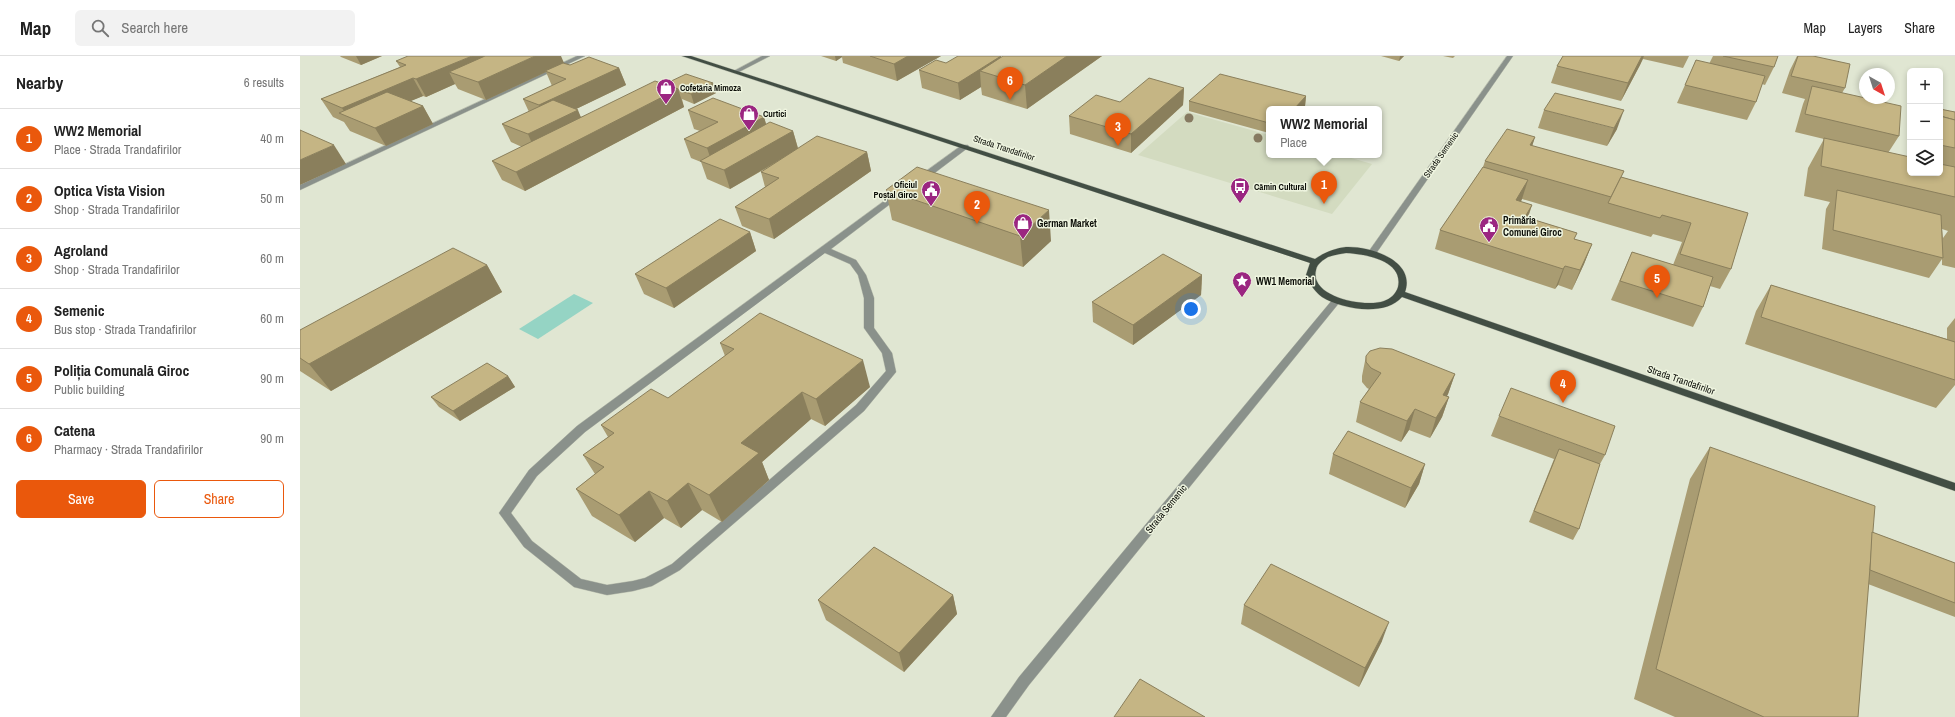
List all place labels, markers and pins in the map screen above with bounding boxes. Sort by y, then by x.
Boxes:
pin: 6 [997,67,1023,100]
shop icon: Cofetăria Mimoza [655,77,677,105]
place label: Cofetăria Mimoza [680,82,742,94]
shop icon: Curtici [738,103,760,131]
place label: Curtici [763,108,786,120]
pin: 3 [1105,113,1131,146]
pin: 1 [1311,171,1337,204]
bus stop icon: Cămin Cultural [1229,176,1251,204]
place label: Oficiul Poștal Giroc [874,179,917,201]
public building icon: Oficiul Poștal Giroc [920,179,942,207]
place label: Cămin Cultural [1254,181,1307,193]
pin: 2 [964,191,990,224]
shop icon: German Market [1012,212,1034,240]
place label: Primăria Comunei Giroc [1503,214,1562,239]
public building icon: Primăria Comunei Giroc [1478,215,1500,243]
place label: German Market [1037,217,1097,230]
pin: 5 [1644,265,1670,298]
place icon: WW1 Memorial [1231,270,1253,298]
place label: WW1 Memorial [1256,275,1314,288]
pin: 4 [1550,370,1576,403]

